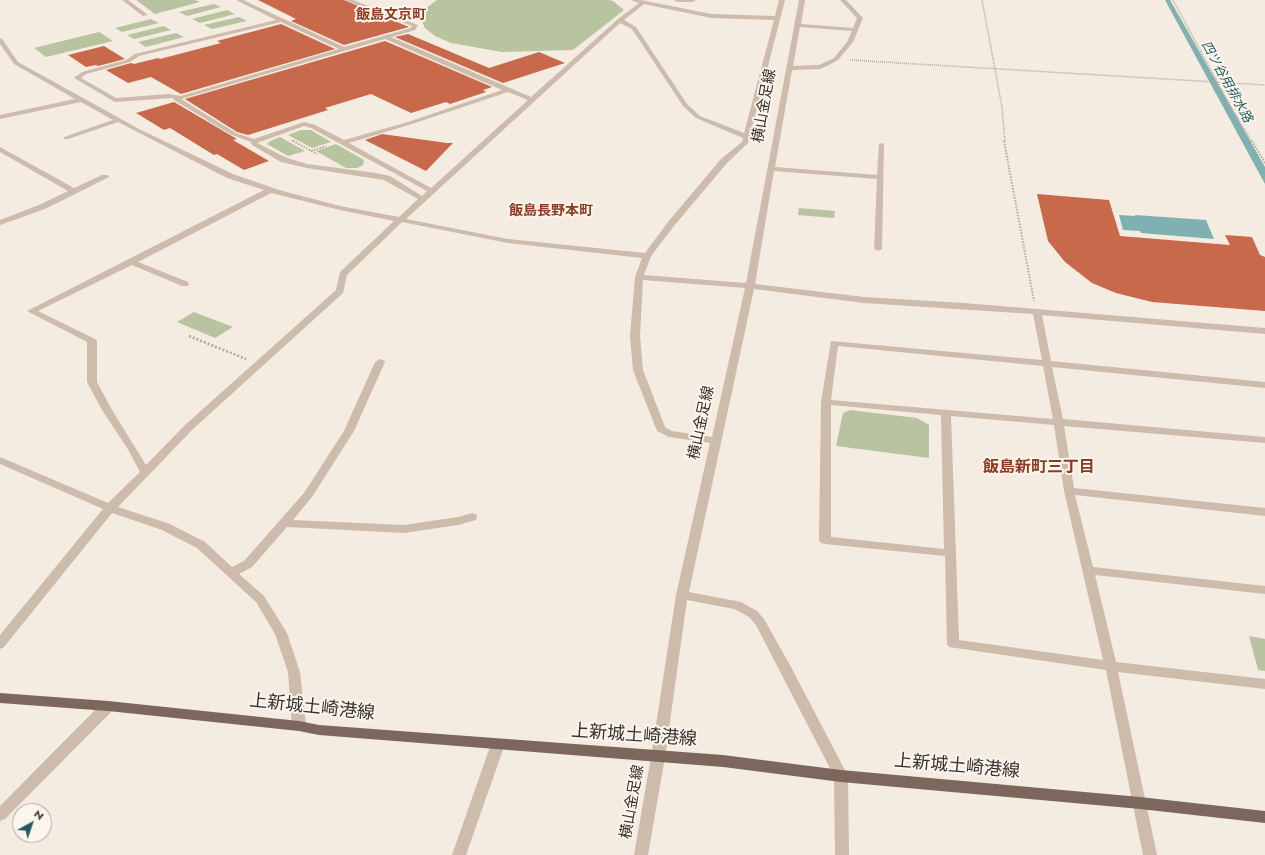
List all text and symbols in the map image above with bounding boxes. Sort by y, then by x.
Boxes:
district label: 飯島文京町 [356,8,426,24]
water label: 四ツ谷用排水路 [1197,38,1255,126]
street label: 横山金足線 [750,68,780,144]
district label: 飯島長野本町 [509,204,593,220]
street label: 横山金足線 [685,384,719,462]
district label: 飯島新町三丁目 [983,458,1095,478]
street label: 上新城土崎港線 [248,691,376,725]
street label: 上新城土崎港線 [570,721,698,751]
street label: 上新城土崎港線 [893,751,1021,783]
street label: 横山金足線 [618,764,648,840]
north arrow [12,803,52,843]
text: N [31,806,48,824]

